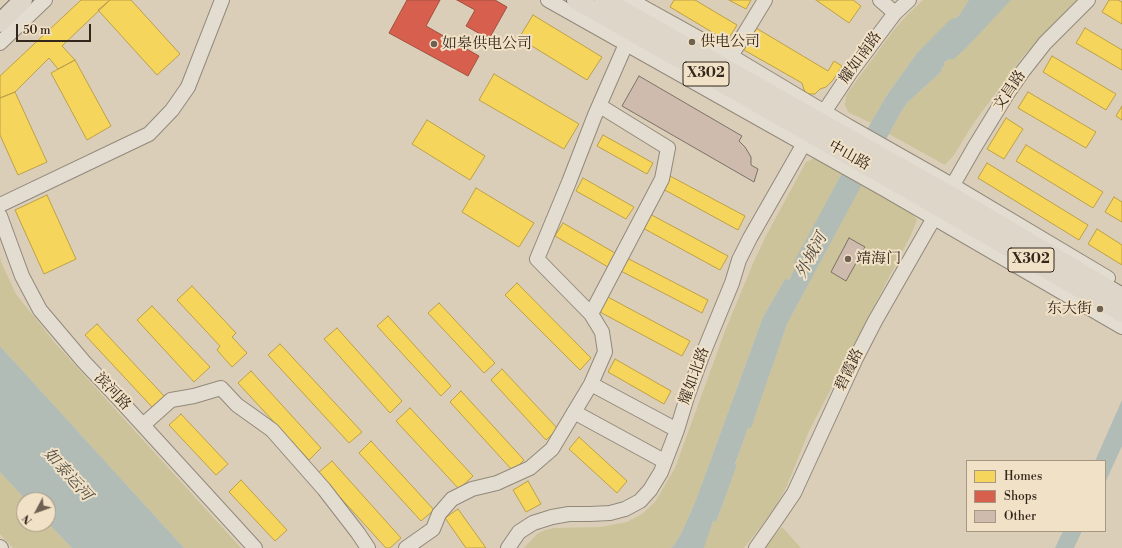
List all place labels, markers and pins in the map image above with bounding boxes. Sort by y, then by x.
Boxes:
place label: 供电公司 [700,33,760,51]
place label: 如皋供电公司 [442,35,532,53]
marker: 供电公司 [687,37,697,47]
marker: 如皋供电公司 [429,39,439,49]
place label: 靖海门 [856,250,901,268]
marker: 靖海门 [843,254,853,264]
place label: 东大街 [1047,300,1092,318]
marker: 东大街 [1095,304,1105,314]

